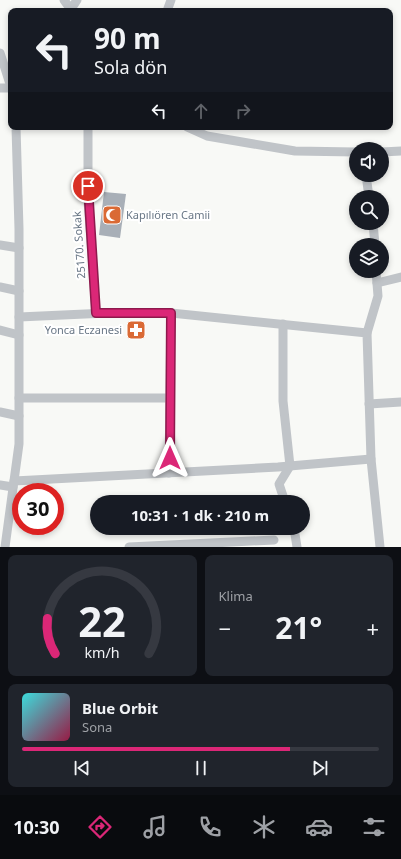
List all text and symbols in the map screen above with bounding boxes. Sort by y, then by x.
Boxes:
text: 90 m [94,19,161,57]
icon: left [28,24,80,76]
text: Sola dön [94,55,167,79]
icon: left [148,100,170,122]
icon: ahead [190,100,212,122]
icon: right [232,100,254,122]
map controls [349,142,389,278]
button: sound [349,142,389,182]
pin [71,169,105,203]
icon: arrive [77,175,99,197]
button: search [349,190,389,230]
mosque icon: Kapılıören Camii [101,204,123,226]
place label: Kapılıören Camii [126,207,210,222]
street label: 25170. Sokak [69,211,88,279]
button: layers [349,238,389,278]
pharmacy icon: Yonca Eczanesi [125,319,147,341]
place label: Yonca Eczanesi [45,322,122,337]
position arrow [149,437,191,479]
speed limit sign: 30 [12,483,64,535]
text: 10:31 · 1 dk · 210 m [131,505,269,525]
text: Klima [219,587,253,605]
text: 22 [78,592,126,648]
text: 21° [275,607,322,648]
text: − [219,613,231,643]
text: + [366,613,379,643]
text: km/h [85,642,120,661]
text: Blue Orbit [82,698,158,718]
text: Sona [82,718,112,736]
icon: previous [71,757,93,779]
icon: pause [190,757,212,779]
icon: next [309,757,331,779]
icon: directions [86,813,114,841]
icon: music [141,813,169,841]
icon: phone [196,813,224,841]
icon: climate [250,813,278,841]
icon: car [305,813,333,841]
icon: filters [360,813,388,841]
text: 10:30 [13,815,60,839]

